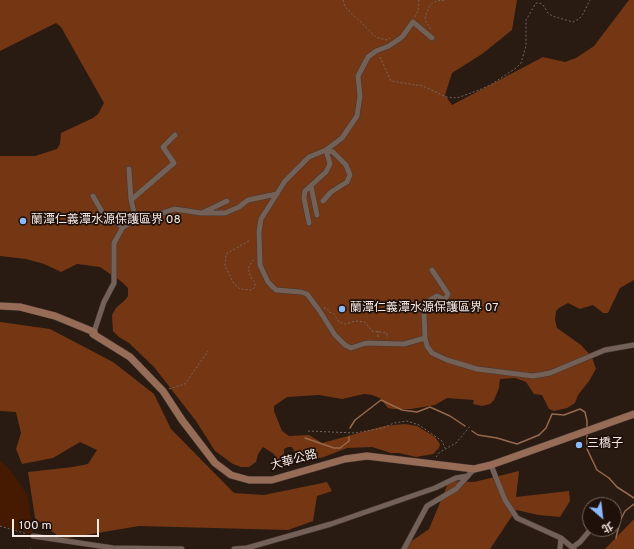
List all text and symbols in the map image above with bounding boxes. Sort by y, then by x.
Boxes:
place label: 蘭潭仁義潭水源保護區界 08 [31,214,181,228]
marker: 蘭潭仁義潭水源保護區界 08 [18,216,28,226]
place label: 蘭潭仁義潭水源保護區界 07 [350,302,498,316]
marker: 蘭潭仁義潭水源保護區界 07 [337,304,347,314]
place label: 三橋子 [587,438,623,452]
marker: 三橋子 [574,440,584,450]
street label: 大華公路 [269,448,319,474]
north arrow [582,497,622,537]
scale bar [14,511,101,537]
text: 100 m [19,518,52,534]
text: 北 [599,518,615,535]

